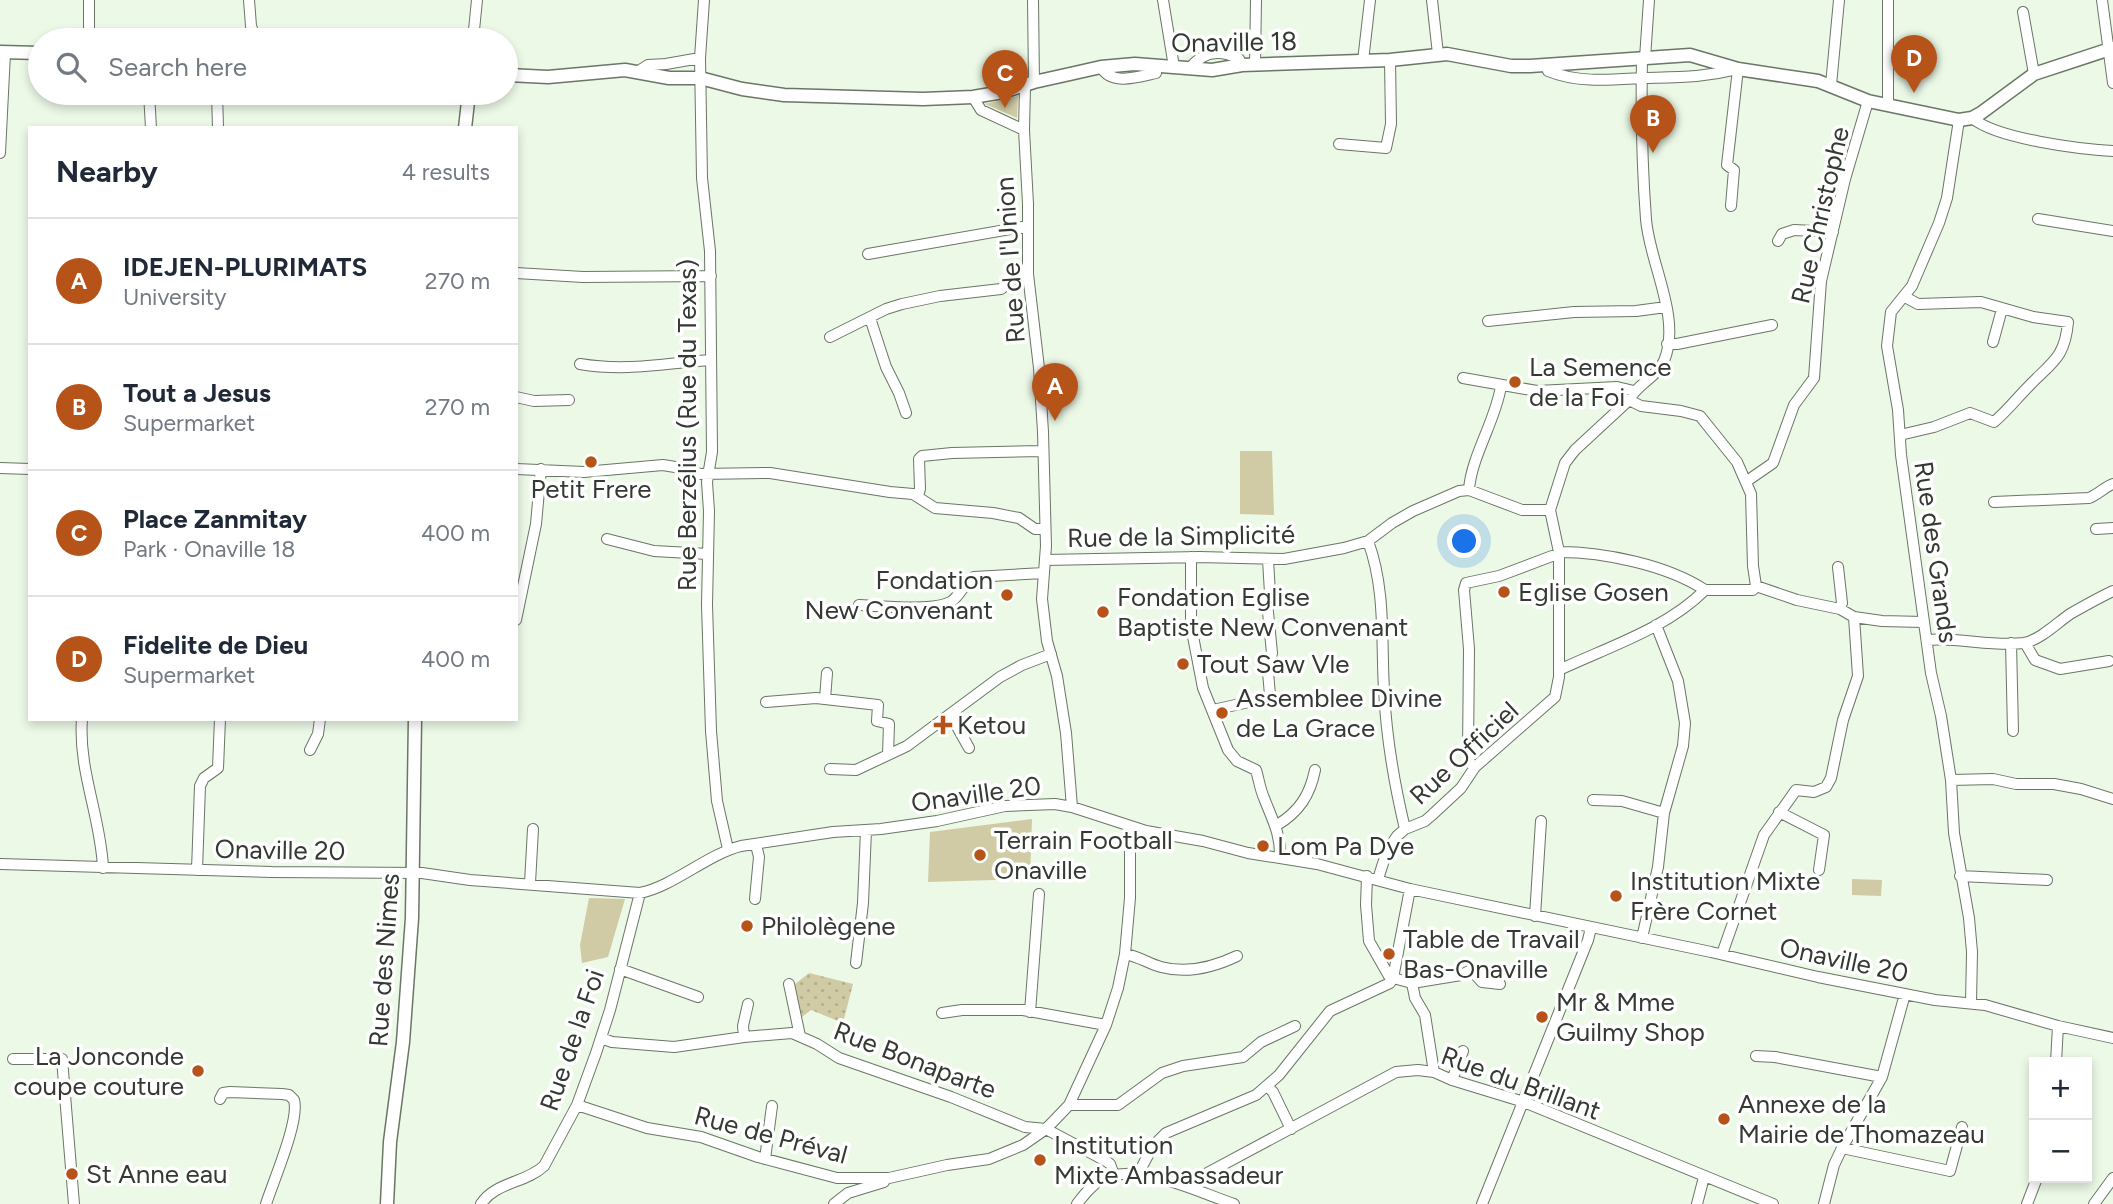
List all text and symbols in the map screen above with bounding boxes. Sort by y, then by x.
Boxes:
street label: Onaville 18 [1171,25,1297,59]
search box [28,28,518,105]
pin: D [1891,35,1937,93]
icon: search [52,48,90,86]
pin: C [982,50,1028,108]
text: Search here [108,51,247,83]
pin: B [1630,95,1676,153]
street label: Rue Christophe [1784,123,1856,307]
text: Nearby [56,153,158,190]
text: 4 results [402,158,490,186]
street label: Rue de l'Union [988,176,1032,344]
text: IDEJEN-PLURIMATS [123,251,367,283]
street label: Rue Berzélius (Rue du Texas) [671,259,703,591]
text: A [71,267,87,295]
text: 270 m [425,267,490,295]
text: University [123,283,226,311]
place label: La Semence de la Foi [1529,351,1671,413]
pin: A [1032,363,1078,421]
marker: La Semence de la Foi [1507,374,1523,390]
text: Tout a Jesus [123,377,271,409]
text: B [72,393,86,421]
text: 270 m [425,393,490,421]
text: Supermarket [123,409,255,437]
marker: Petit Frere [583,454,599,470]
street label: Rue des Grands [1907,459,1965,645]
place label: Petit Frere [531,473,651,505]
text: Place Zanmitay [123,503,307,535]
street label: Rue de la Simplicité [1067,518,1295,554]
text: C [71,519,87,547]
text: 400 m [421,519,490,547]
your location [1447,524,1481,558]
text: Park · Onaville 18 [123,535,295,563]
place label: Fondation New Convenant [805,564,993,626]
place label: Eglise Gosen [1518,576,1669,608]
place label: Fondation Eglise Baptiste New Convenant [1117,581,1408,643]
marker: Eglise Gosen [1496,584,1512,600]
marker: Fondation New Convenant [999,587,1015,603]
marker: Fondation Eglise Baptiste New Convenant [1095,604,1111,620]
text: Fidelite de Dieu [123,629,308,661]
text: D [71,645,87,673]
text: 400 m [421,645,490,673]
place label: Tout Saw Vle [1197,648,1349,680]
marker: Tout Saw Vle [1175,656,1191,672]
text: Supermarket [123,661,255,689]
place label: Assemblee Divine de La Grace [1236,682,1442,744]
street label: Rue Officiel [1403,695,1525,811]
marker: Assemblee Divine de La Grace [1214,705,1230,721]
place label: Ketou [957,709,1026,741]
marker: Ketou [935,717,951,733]
street label: Onaville 20 [909,769,1043,819]
place label: Terrain Football Onaville [994,824,1173,886]
place label: Lom Pa Dye [1277,830,1414,862]
street label: Onaville 20 [214,833,346,867]
marker: Lom Pa Dye [1255,838,1271,854]
marker: Terrain Football Onaville [972,847,988,863]
place label: Institution Mixte Frère Cornet [1630,865,1820,927]
street label: Rue des Nimes [362,872,406,1048]
marker: Institution Mixte Frère Cornet [1608,888,1624,904]
place label: Philolègene [761,910,896,942]
marker: Philolègene [739,918,755,934]
place label: Table de Travail Bas-Onaville [1403,923,1580,985]
street label: Onaville 20 [1777,931,1911,989]
marker: Table de Travail Bas-Onaville [1381,946,1397,962]
street label: Rue de la Foi [533,965,611,1115]
place label: Mr & Mme Guilmy Shop [1556,986,1705,1048]
marker: Mr & Mme Guilmy Shop [1534,1009,1550,1025]
street label: Rue Bonaparte [829,1014,1001,1106]
street label: Rue du Brillant [1437,1039,1605,1127]
place label: La Jonconde coupe couture [13,1040,184,1102]
map controls [2029,1057,2092,1183]
button: + [2029,1057,2092,1120]
marker: La Jonconde coupe couture [190,1063,206,1079]
place label: Annexe de la Mairie de Thomazeau [1738,1088,1985,1150]
street label: Rue de Préval [691,1099,851,1171]
marker: Annexe de la Mairie de Thomazeau [1716,1111,1732,1127]
button: − [2029,1120,2092,1183]
place label: Institution Mixte Ambassadeur [1054,1129,1283,1191]
marker: Institution Mixte Ambassadeur [1032,1152,1048,1168]
place label: St Anne eau [86,1158,227,1190]
marker: St Anne eau [64,1166,80,1182]

